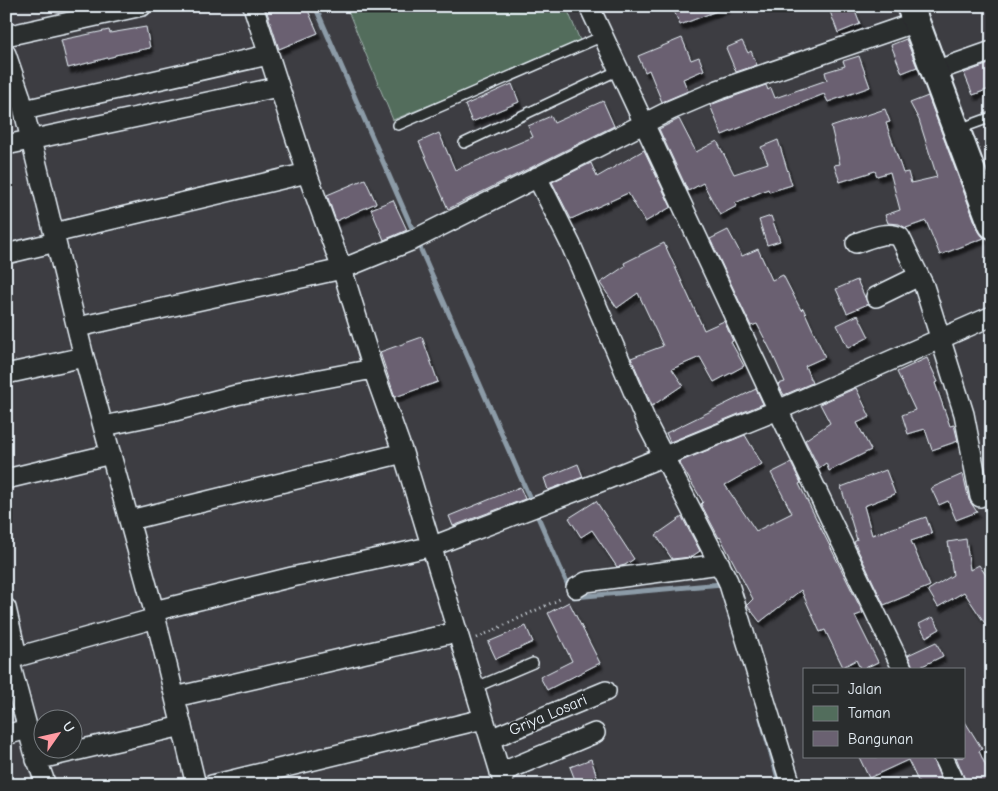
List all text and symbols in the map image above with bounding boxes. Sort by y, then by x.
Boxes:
legend [803,668,966,758]
text: Jalan [848,680,882,698]
street label: Griya Losari [506,691,590,739]
text: Taman [848,704,891,722]
north arrow [32,708,82,758]
text: U [59,718,78,736]
text: Bangunan [848,730,913,748]

